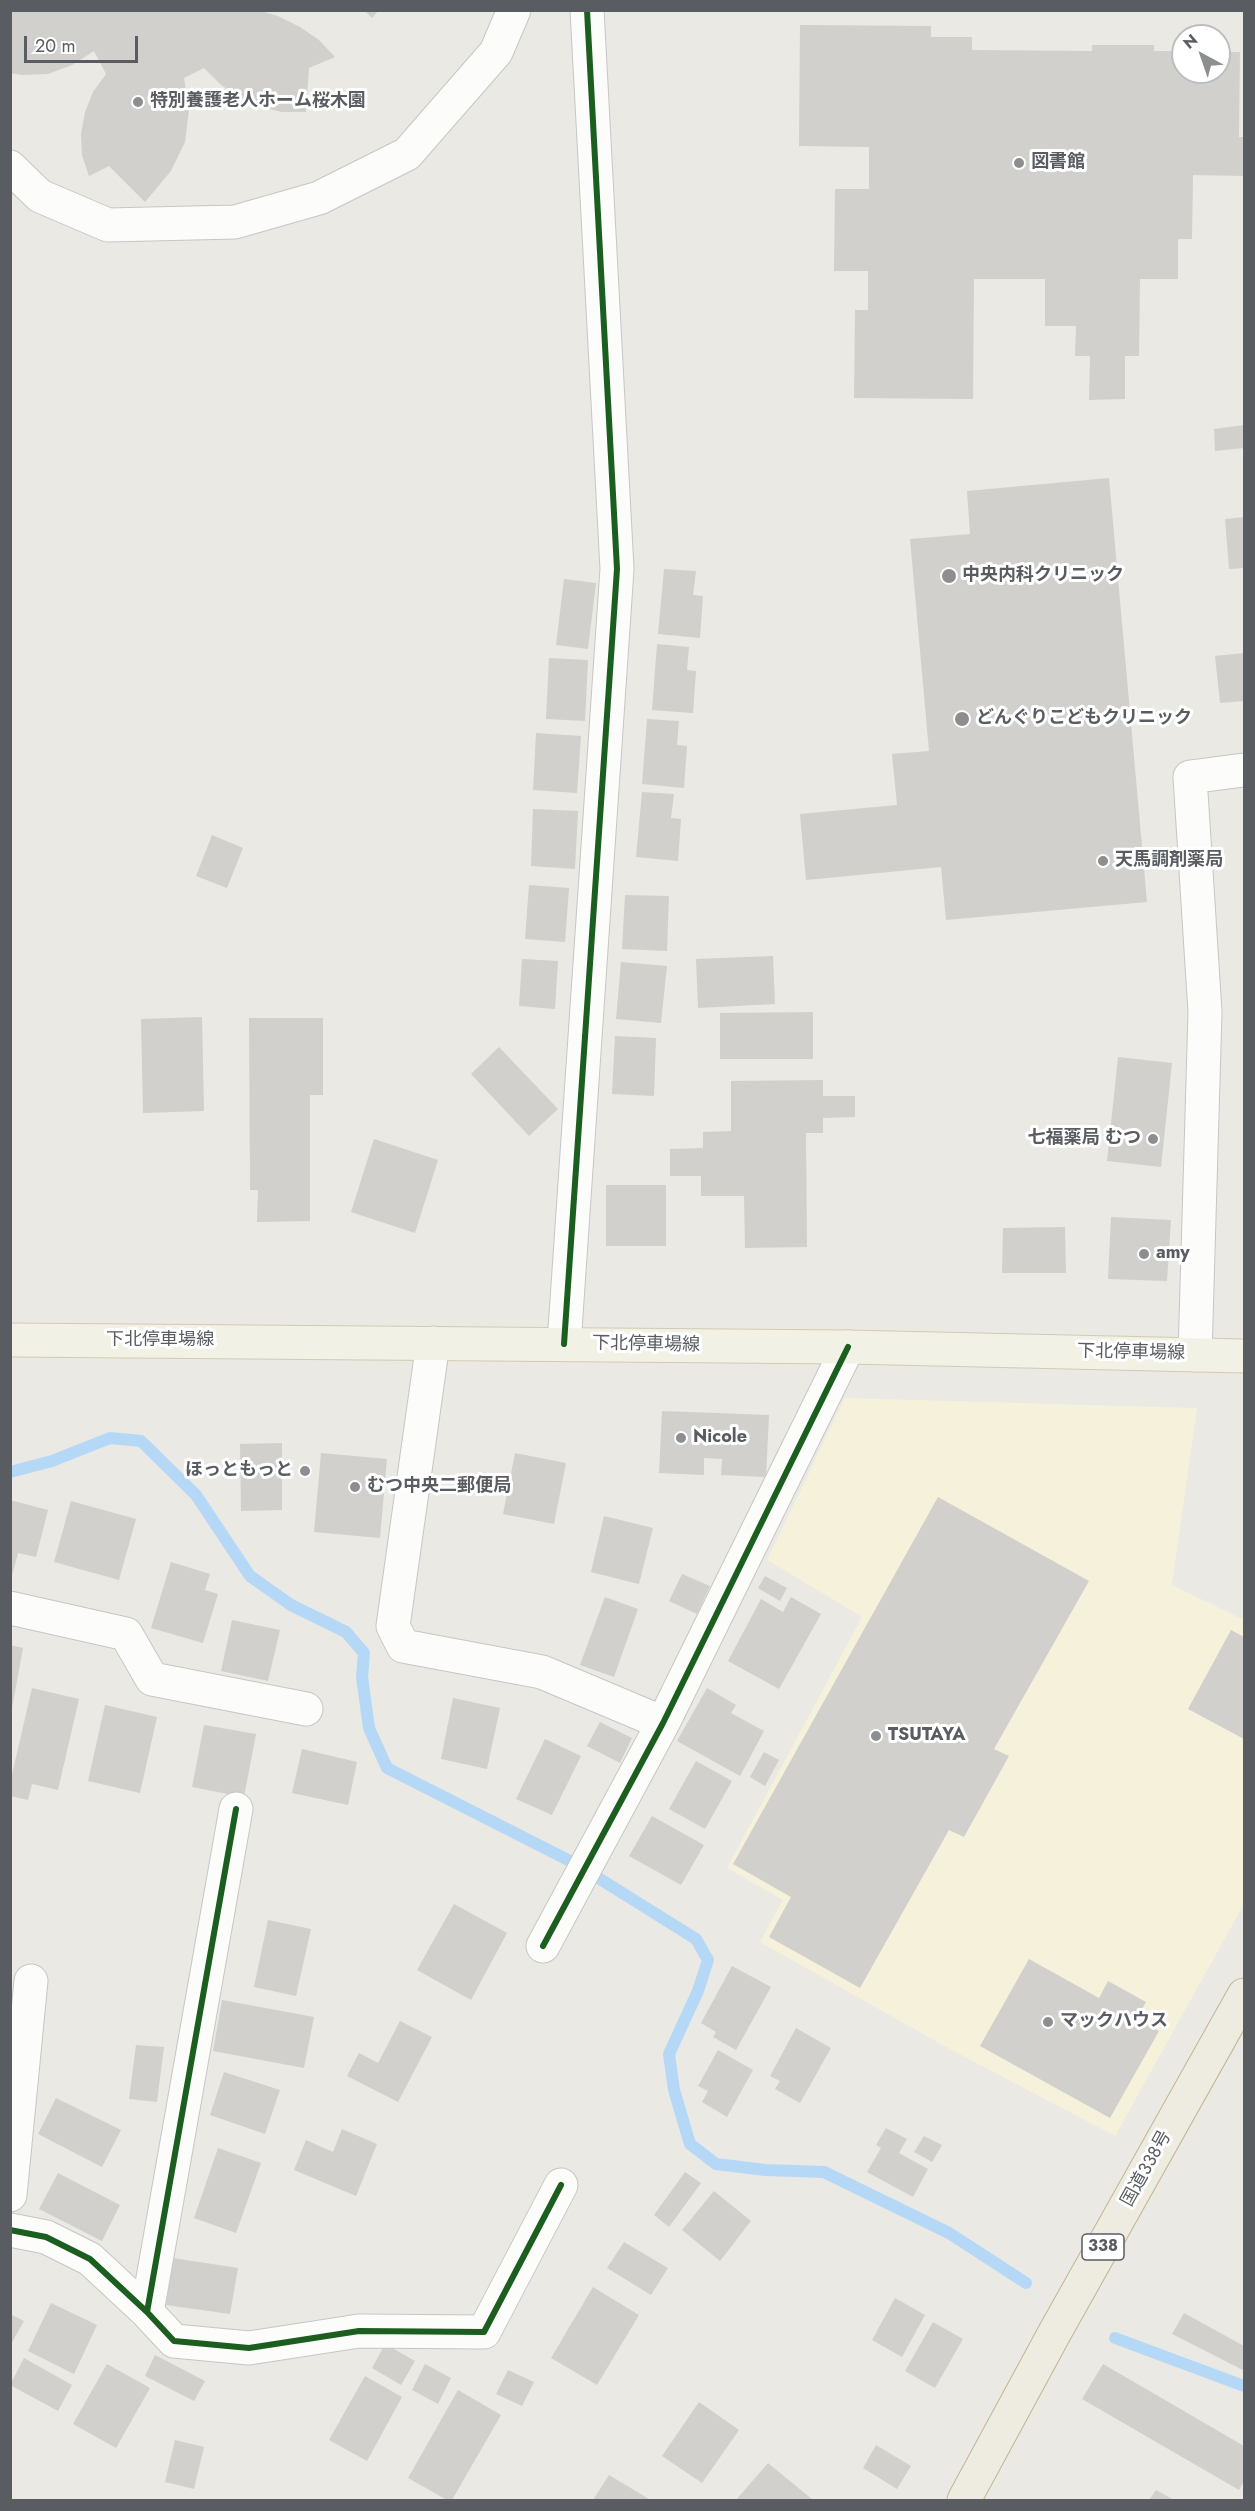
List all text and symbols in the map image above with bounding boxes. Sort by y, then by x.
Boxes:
scale bar [27,24,141,62]
north arrow [1171,24,1231,84]
text: N [1178,28,1203,54]
text: 20 m [35,33,75,59]
place label: 特別養護老人ホーム桜木園 [150,91,366,113]
marker: 特別養護老人ホーム桜木園 [131,95,145,109]
place label: 図書館 [1031,152,1085,174]
marker: 図書館 [1012,156,1026,170]
place label: 中央内科クリニック [962,565,1124,587]
marker: 中央内科クリニック [940,567,958,585]
place label: どんぐりこどもクリニック [976,708,1192,730]
marker: どんぐりこどもクリニック [953,710,971,728]
place label: 天馬調剤薬局 [1115,850,1223,872]
marker: 天馬調剤薬局 [1096,854,1110,868]
place label: 七福薬局 むつ [1028,1128,1141,1150]
marker: 七福薬局 むつ [1146,1132,1160,1146]
place label: amy [1156,1243,1190,1265]
marker: amy [1137,1247,1151,1261]
street label: 下北停車場線 [106,1330,214,1352]
street label: 下北停車場線 [592,1333,700,1357]
street label: 下北停車場線 [1077,1341,1185,1365]
place label: Nicole [693,1427,747,1449]
marker: Nicole [674,1431,688,1445]
place label: ほっともっと [185,1460,293,1482]
marker: ほっともっと [298,1464,312,1478]
place label: むつ中央二郵便局 [367,1476,511,1498]
marker: むつ中央二郵便局 [348,1480,362,1494]
place label: TSUTAYA [888,1725,966,1747]
marker: TSUTAYA [869,1729,883,1743]
place label: マックハウス [1060,2011,1168,2033]
marker: マックハウス [1041,2015,1055,2029]
street label: 国道338号 [1117,2127,1177,2211]
road number: 338 [1082,2234,1124,2260]

